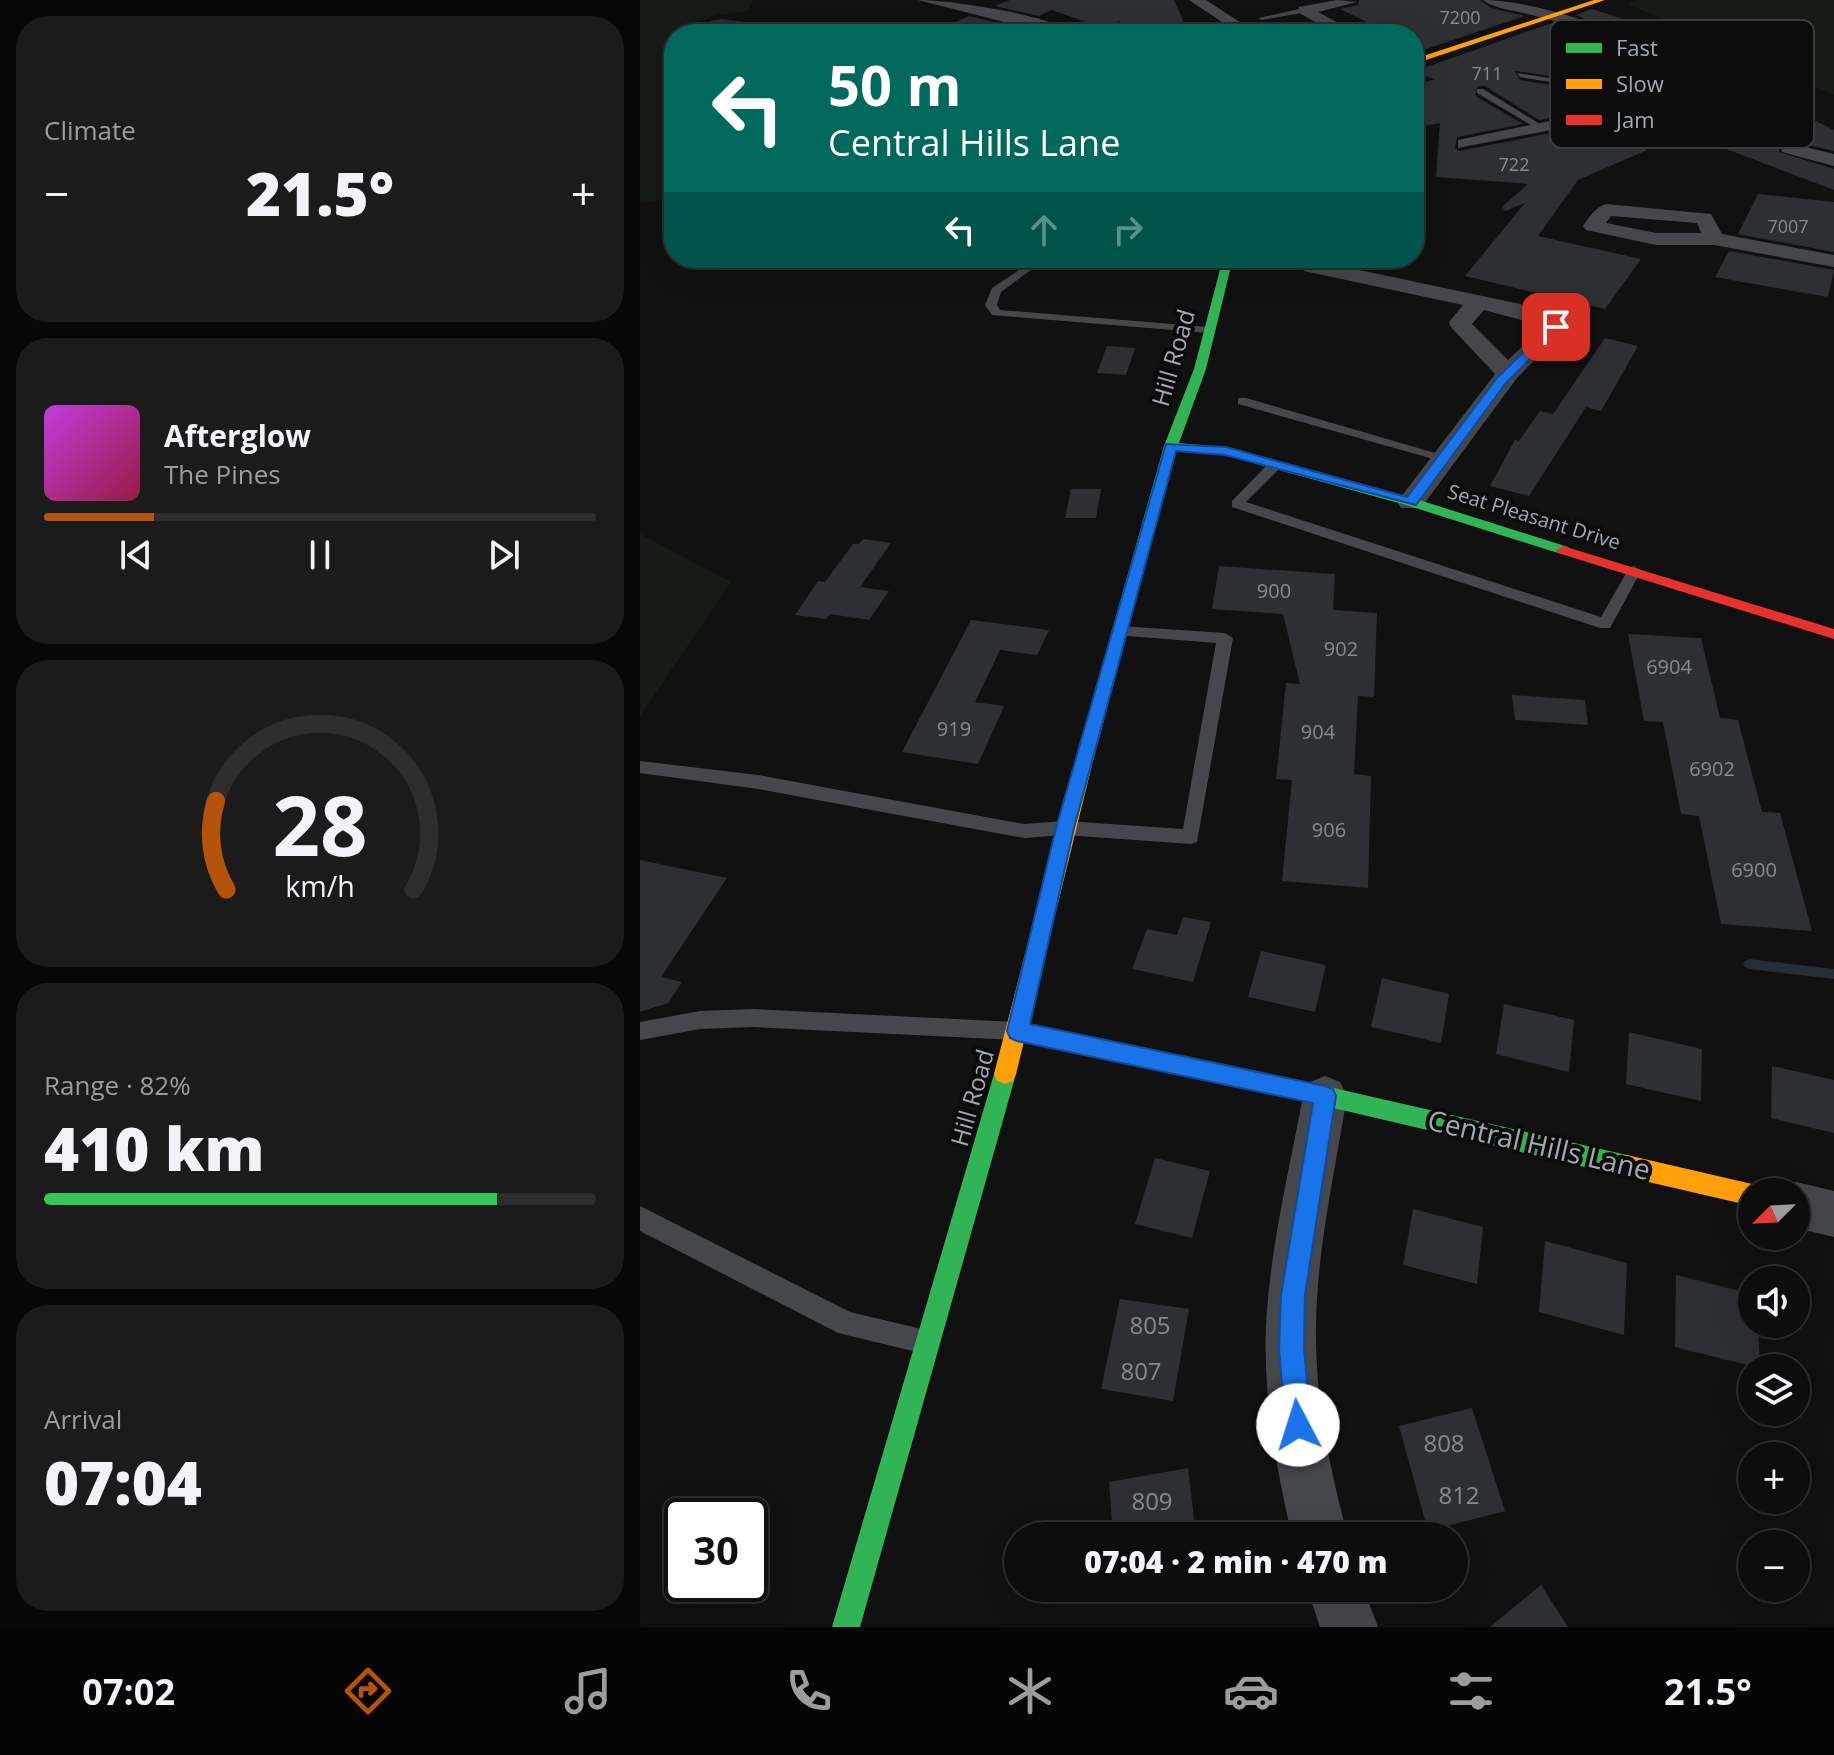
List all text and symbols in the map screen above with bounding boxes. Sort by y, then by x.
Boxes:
house number: 7200 [1439,5,1481,29]
legend [1550,20,1814,148]
text: Fast [1616,32,1658,62]
text: 50 m [828,46,962,122]
icon: left [696,56,800,160]
house number: 711 [1472,61,1502,85]
text: Slow [1616,68,1664,98]
text: Jam [1614,104,1655,134]
text: Climate [44,112,136,148]
text: Central Hills Lane [828,118,1120,167]
text: 21.5° [246,152,394,234]
house number: 722 [1499,152,1529,176]
text: − [44,163,69,223]
text: + [571,163,596,223]
icon: left [938,208,982,252]
icon: ahead [1022,208,1066,252]
icon: right [1106,208,1150,252]
house number: 7007 [1767,214,1809,238]
pin [1522,293,1590,361]
street label: Hill Road [1143,305,1202,410]
icon: arrive [1534,305,1578,349]
text: Afterglow [164,415,311,456]
text: The Pines [164,456,281,492]
street label: Seat Pleasant Drive [1444,477,1624,556]
icon: previous [114,533,158,577]
icon: pause [298,533,342,577]
icon: next [482,533,526,577]
house number: 900 [1257,577,1291,604]
house number: 902 [1324,635,1358,662]
house number: 6904 [1646,653,1692,680]
house number: 919 [937,715,971,742]
house number: 904 [1301,718,1336,745]
house number: 6902 [1689,755,1735,782]
text: 28 [272,766,368,879]
house number: 906 [1312,816,1346,843]
house number: 6900 [1731,856,1777,883]
text: km/h [285,866,355,905]
street label: Hill Road [942,1045,1001,1150]
text: Range · 82% [44,1067,191,1103]
street label: Central Hills Lane [1424,1100,1654,1188]
text: 410 km [44,1107,265,1189]
north arrow [1738,1178,1810,1250]
map controls [1738,1178,1810,1602]
button: sound [1738,1266,1810,1338]
house number: 805 [1129,1308,1171,1341]
house number: 807 [1120,1354,1162,1387]
button: layers [1738,1354,1810,1426]
position arrow [1256,1383,1340,1467]
text: Arrival [44,1401,122,1437]
house number: 808 [1423,1426,1465,1459]
text: 07:04 [44,1441,202,1523]
button: + [1738,1442,1810,1514]
house number: 812 [1438,1478,1480,1511]
house number: 809 [1131,1484,1173,1517]
speed limit sign: 30 [664,1498,768,1602]
button: − [1738,1530,1810,1602]
text: 07:04 · 2 min · 470 m [1084,1541,1388,1582]
icon: directions [340,1663,396,1719]
icon: music [560,1663,616,1719]
icon: phone [781,1663,837,1719]
icon: climate [1002,1663,1058,1719]
icon: car [1223,1663,1279,1719]
icon: filters [1443,1663,1499,1719]
text: 07:02 [82,1667,175,1716]
text: 21.5° [1664,1667,1752,1716]

